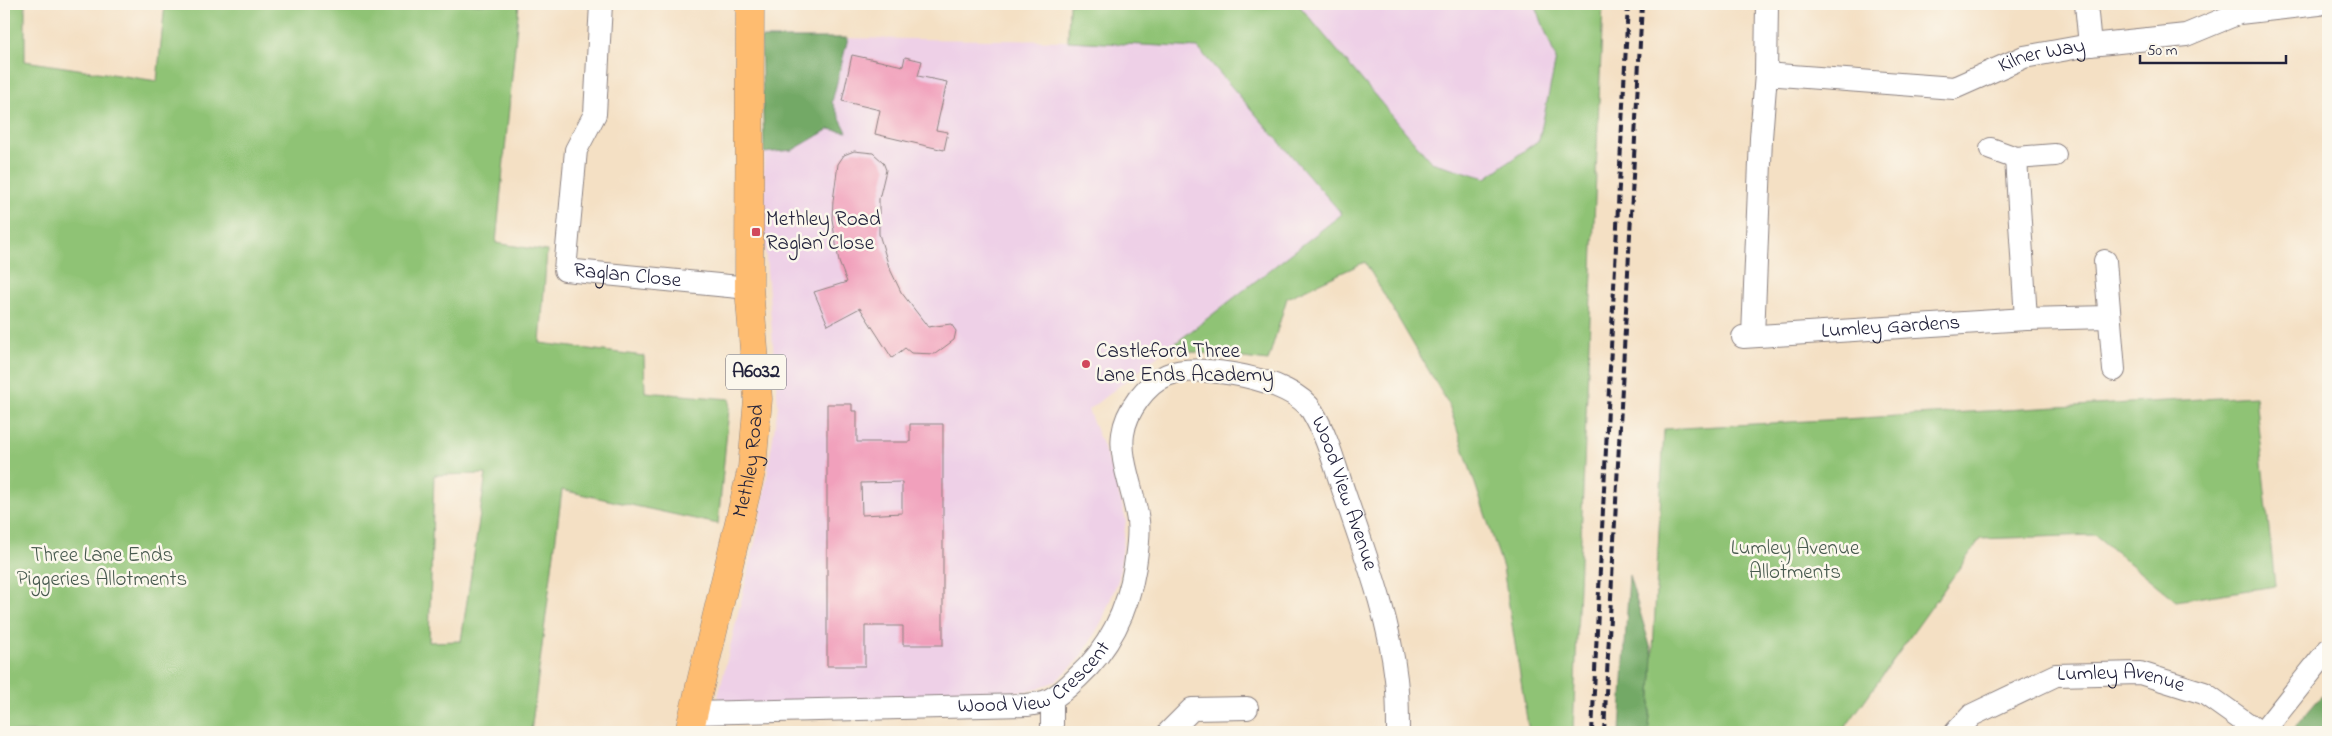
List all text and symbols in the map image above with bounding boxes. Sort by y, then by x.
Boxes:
street label: Kilner Way [1994,31,2088,81]
scale bar [2140,32,2286,64]
text: 50 m [2147,40,2178,62]
place label: Methley Road Raglan Close [766,205,881,261]
marker: Methley Road Raglan Close [750,226,762,238]
street label: Raglan Close [572,256,683,296]
street label: Lumley Gardens [1820,308,1961,347]
place label: Castleford Three Lane Ends Academy [1096,337,1274,393]
road number: A6032 [726,354,786,390]
marker: Castleford Three Lane Ends Academy [1080,358,1092,370]
street label: Methley Road [726,403,773,521]
street label: Wood View Avenue [1303,411,1385,575]
park label: Lumley Avenue Allotments [1731,534,1860,588]
park label: Three Lane Ends Piggeries Allotments [17,541,187,597]
street label: Wood View Crescent [957,636,1119,722]
street label: Lumley Avenue [2057,658,2189,701]

